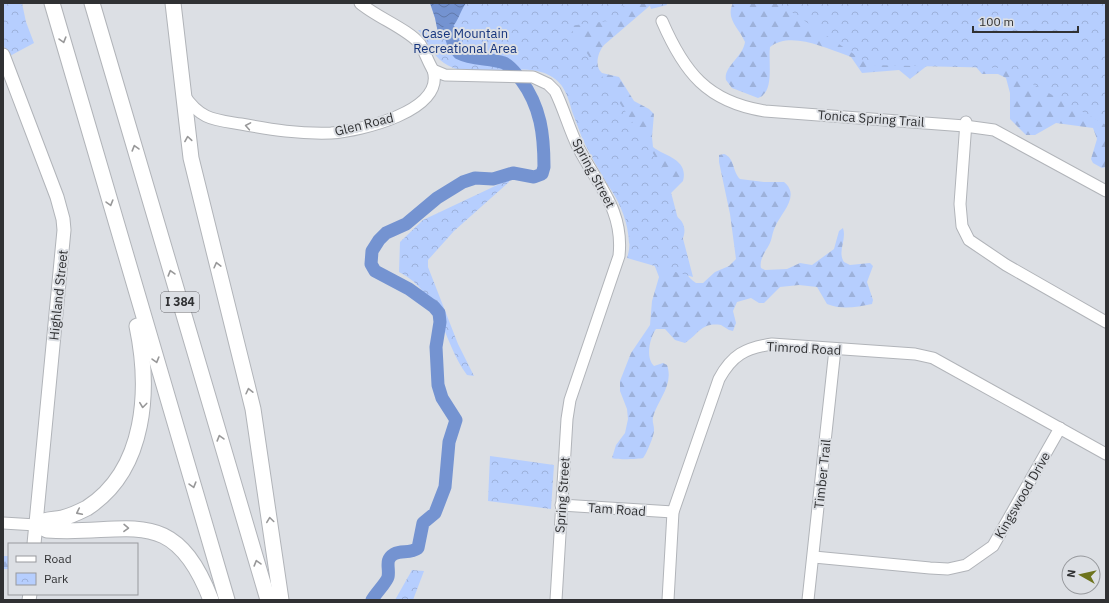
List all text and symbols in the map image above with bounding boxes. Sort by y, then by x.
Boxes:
scale bar [973,8,1078,34]
text: 100 m [979,14,1014,29]
park label: Case Mountain Recreational Area [413,25,517,57]
one-way arrow [58,37,67,44]
street label: Tonica Spring Trail [817,106,925,131]
street label: Glen Road [333,109,395,140]
one-way arrow [245,122,251,130]
one-way arrow [184,136,193,142]
street label: Spring Street [568,136,619,211]
one-way arrow [131,145,140,152]
one-way arrow [105,200,114,207]
street label: Highland Street [45,249,72,341]
one-way arrow [213,262,222,269]
one-way arrow [167,270,176,277]
road number: I 384 [161,292,199,312]
street label: Timrod Road [766,338,842,359]
one-way arrow [151,357,160,364]
one-way arrow [245,388,254,395]
one-way arrow [139,402,148,408]
one-way arrow [216,435,225,442]
street label: Timber Trail [810,438,835,510]
street label: Kingswood Drive [991,449,1054,542]
street label: Spring Street [551,456,574,534]
one-way arrow [188,481,197,488]
street label: Tam Road [588,499,646,520]
one-way arrow [75,507,83,515]
one-way arrow [265,517,274,523]
one-way arrow [123,524,129,532]
legend [8,543,138,595]
text: Road [44,551,72,566]
north arrow [1061,555,1101,595]
one-way arrow [253,559,262,566]
text: N [1064,569,1079,579]
text: Park [44,571,69,586]

